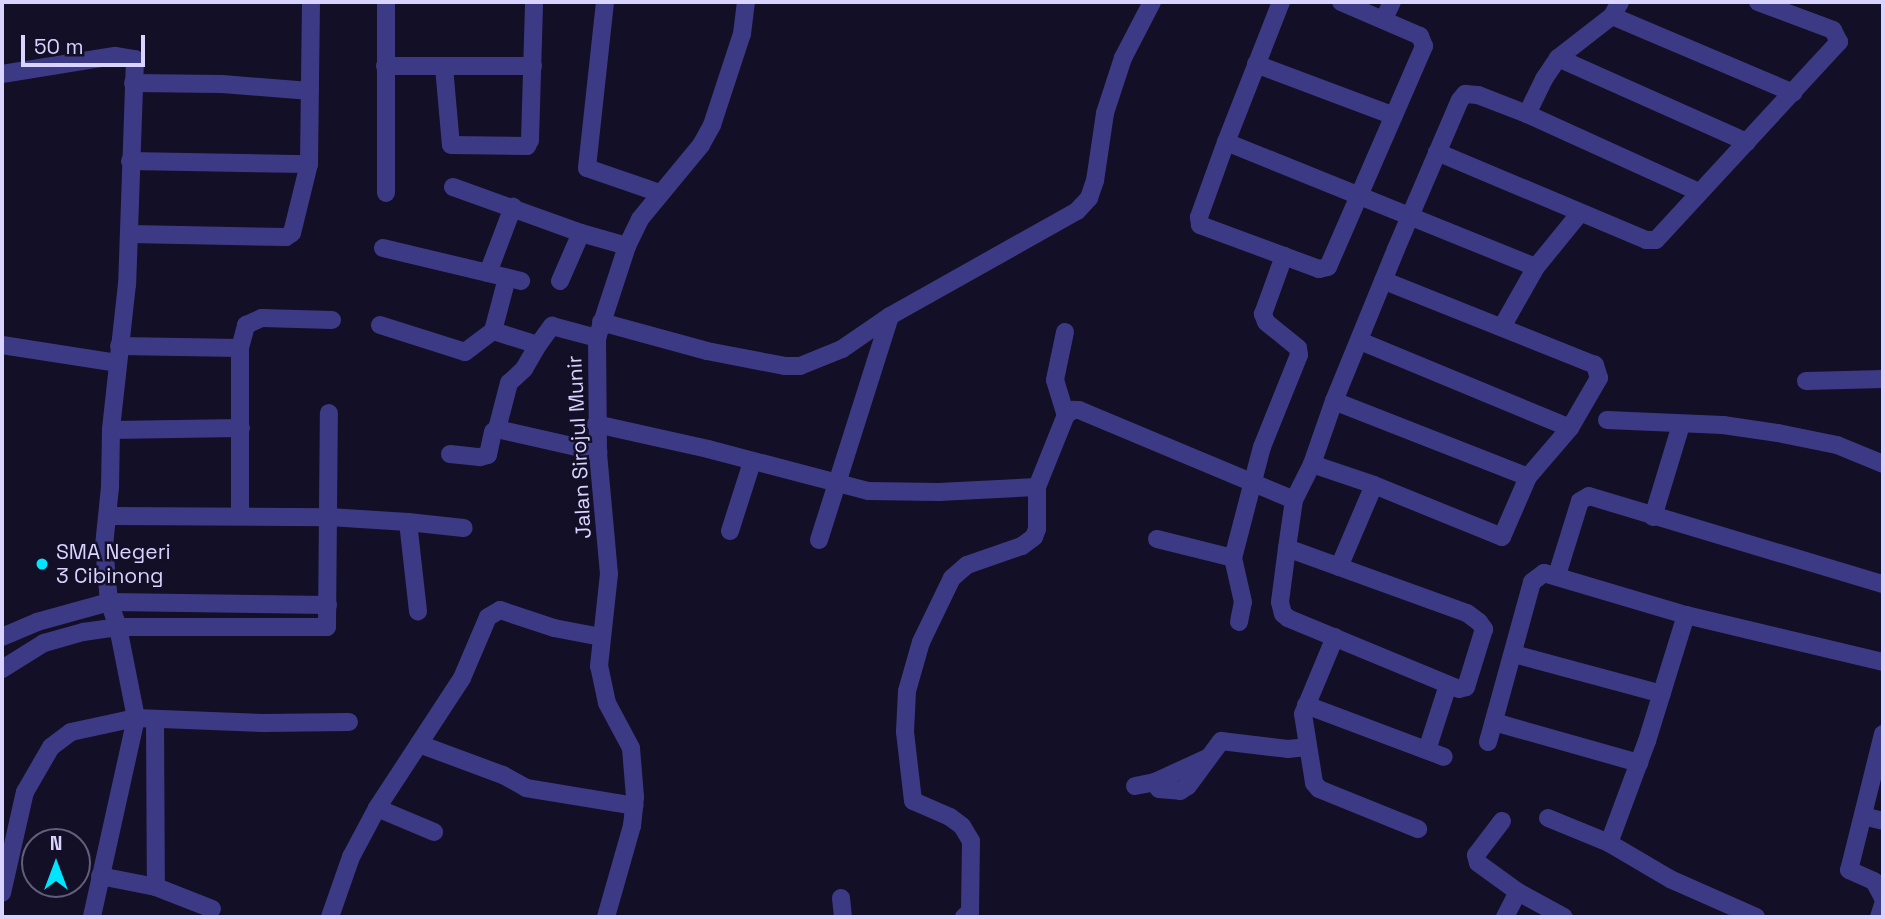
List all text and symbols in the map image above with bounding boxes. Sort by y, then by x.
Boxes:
scale bar [24,21,149,65]
text: 50 m [34,33,84,60]
street label: Jalan Sirojul Munir [562,355,596,539]
place label: SMA Negeri 3 Cibinong [56,539,171,589]
marker: SMA Negeri 3 Cibinong [34,556,50,572]
north arrow [21,828,91,898]
text: N [50,831,62,856]

